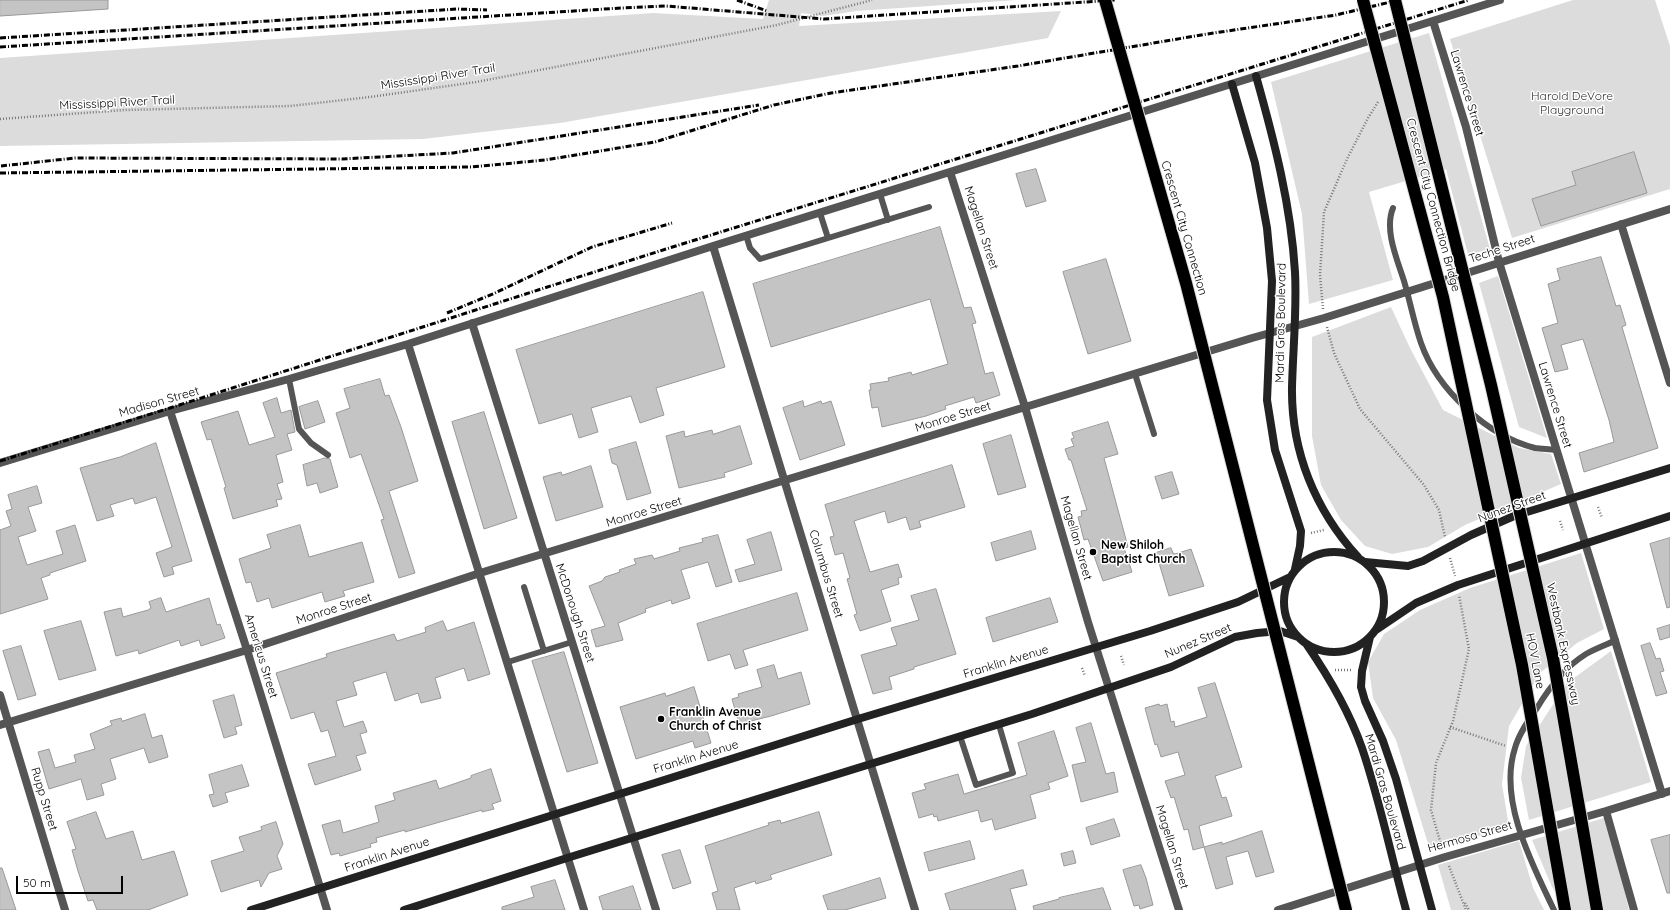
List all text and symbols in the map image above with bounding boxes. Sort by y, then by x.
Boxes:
street label: Lawrence Street [1447,48,1487,138]
street label: Mississippi River Trail [380,61,496,93]
park label: Harold DeVore Playground [1531,89,1613,117]
street label: Mississippi River Trail [59,93,175,113]
street label: Crescent City Connection Bridge [1403,117,1463,293]
street label: Crescent City Connection [1158,159,1210,297]
street label: Magellan Street [961,184,1001,272]
street label: Teche Street [1467,232,1537,266]
street label: Mardi Gras Boulevard [1273,263,1289,383]
street label: Lawrence Street [1535,360,1575,450]
street label: Madison Street [117,384,201,420]
street label: Monroe Street [913,399,993,435]
street label: Nunez Street [1476,488,1548,526]
street label: Monroe Street [604,494,684,530]
street label: Magellan Street [1057,494,1095,582]
street label: Columbus Street [806,528,846,620]
place label: New Shiloh Baptist Church [1101,538,1186,566]
marker: New Shiloh Baptist Church [1088,547,1098,557]
street label: McDonough Street [552,562,598,664]
street label: Westbank Expressway [1543,582,1583,706]
street label: Monroe Street [294,590,374,628]
street label: Americus Street [241,612,281,700]
street label: Nunez Street [1162,620,1234,662]
street label: HOV Lane [1523,632,1547,690]
street label: Franklin Avenue [962,642,1050,682]
place label: Franklin Avenue Church of Christ [669,705,762,733]
marker: Franklin Avenue Church of Christ [656,714,666,724]
street label: Mardi Gras Boulevard [1362,732,1408,852]
street label: Franklin Avenue [652,737,740,777]
street label: Rupp Street [28,766,60,832]
street label: Magellan Street [1152,803,1192,891]
street label: Hermosa Street [1426,818,1514,856]
street label: Franklin Avenue [343,835,431,875]
scale bar [18,868,125,894]
text: 50 m [23,875,51,890]

